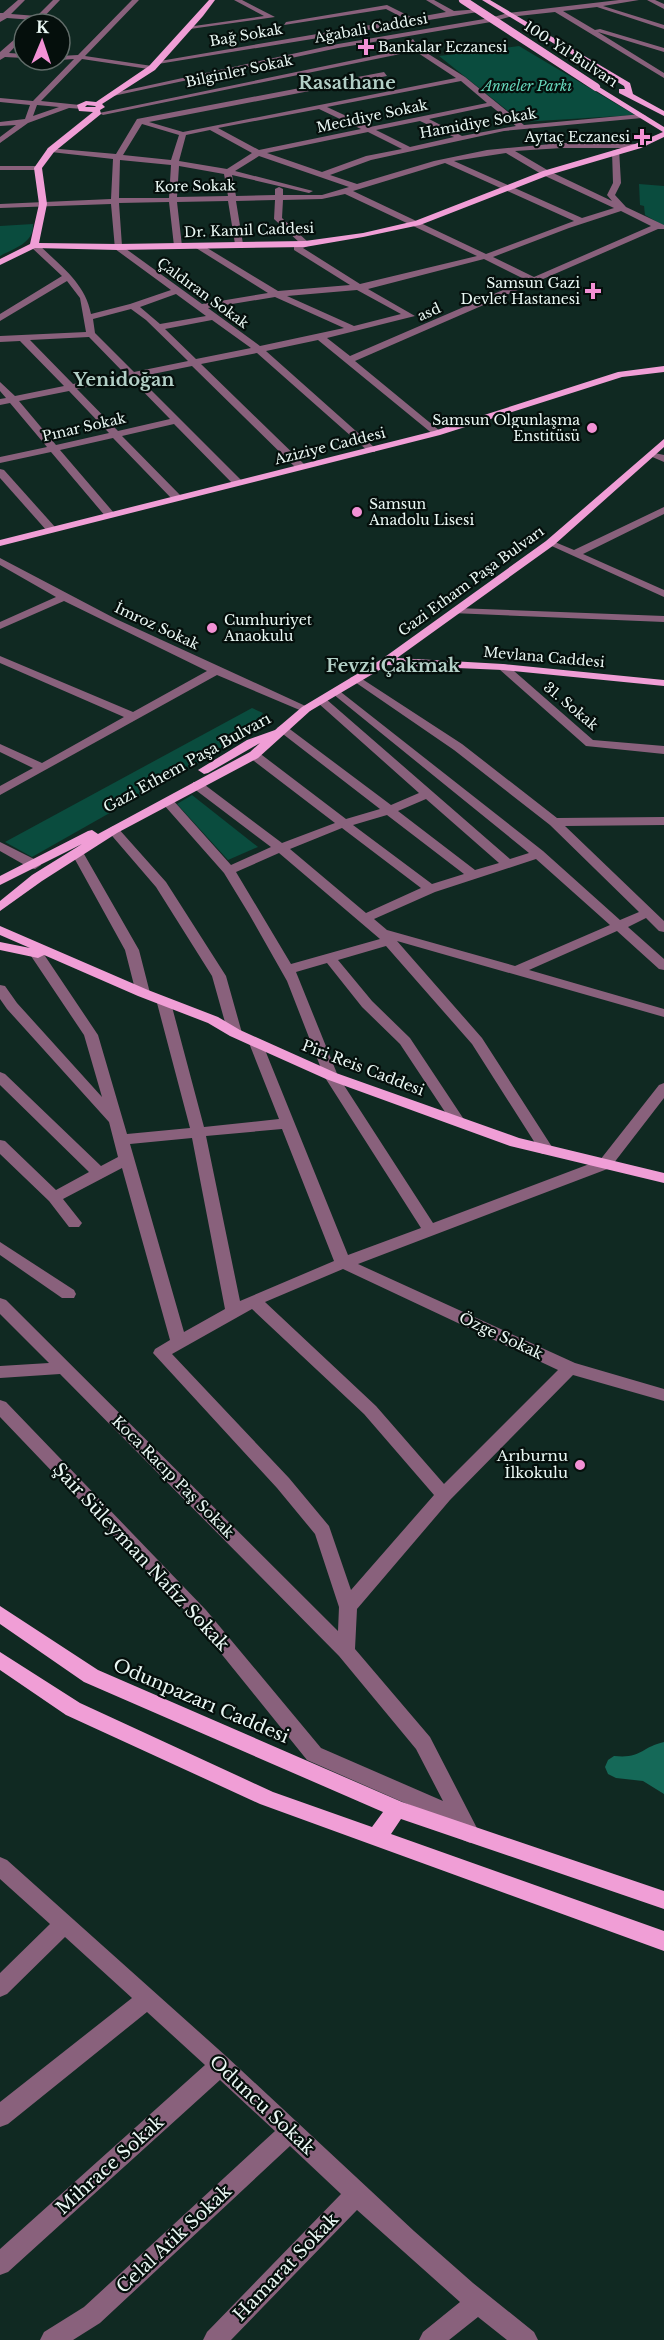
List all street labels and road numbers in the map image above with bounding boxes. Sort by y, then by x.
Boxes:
street label: Ağabali Caddesi [312,9,429,47]
street label: 100. Yıl Bulvarı [521,17,621,91]
street label: Bağ Sokak [208,20,284,50]
street label: Bilginler Sokak [184,51,295,91]
street label: Mecidiye Sokak [315,95,430,137]
street label: Hamidiye Sokak [418,104,538,142]
street label: Kore Sokak [154,176,236,196]
street label: Dr. Kamil Caddesi [184,219,315,241]
street label: Çaldıran Sokak [154,254,253,333]
street label: asd [415,299,444,325]
street label: Pınar Sokak [40,409,128,445]
street label: Aziziye Caddesi [272,423,388,469]
street label: Gazi Etham Paşa Bulvarı [395,522,548,640]
street label: İmroz Sokak [112,599,203,654]
street label: Mevlana Caddesi [483,643,606,671]
street label: 31. Sokak [540,678,602,734]
street label: Gazi Ethem Paşa Bulvarı [100,709,274,817]
street label: Piri Reis Caddesi [299,1035,427,1100]
street label: Özge Sokak [456,1308,547,1364]
street label: Koca Racıp Paş Sokak [108,1412,239,1542]
street label: Şair Süleyman Nafız Sokak [48,1459,234,1655]
street label: Odunpazarı Caddesi [110,1654,292,1748]
street label: Oduncu Sokak [205,2051,319,2159]
street label: Mihrace Sokak [52,2111,168,2219]
street label: Celal Atik Sokak [112,2180,236,2298]
street label: Hamarat Sokak [229,2208,343,2326]

